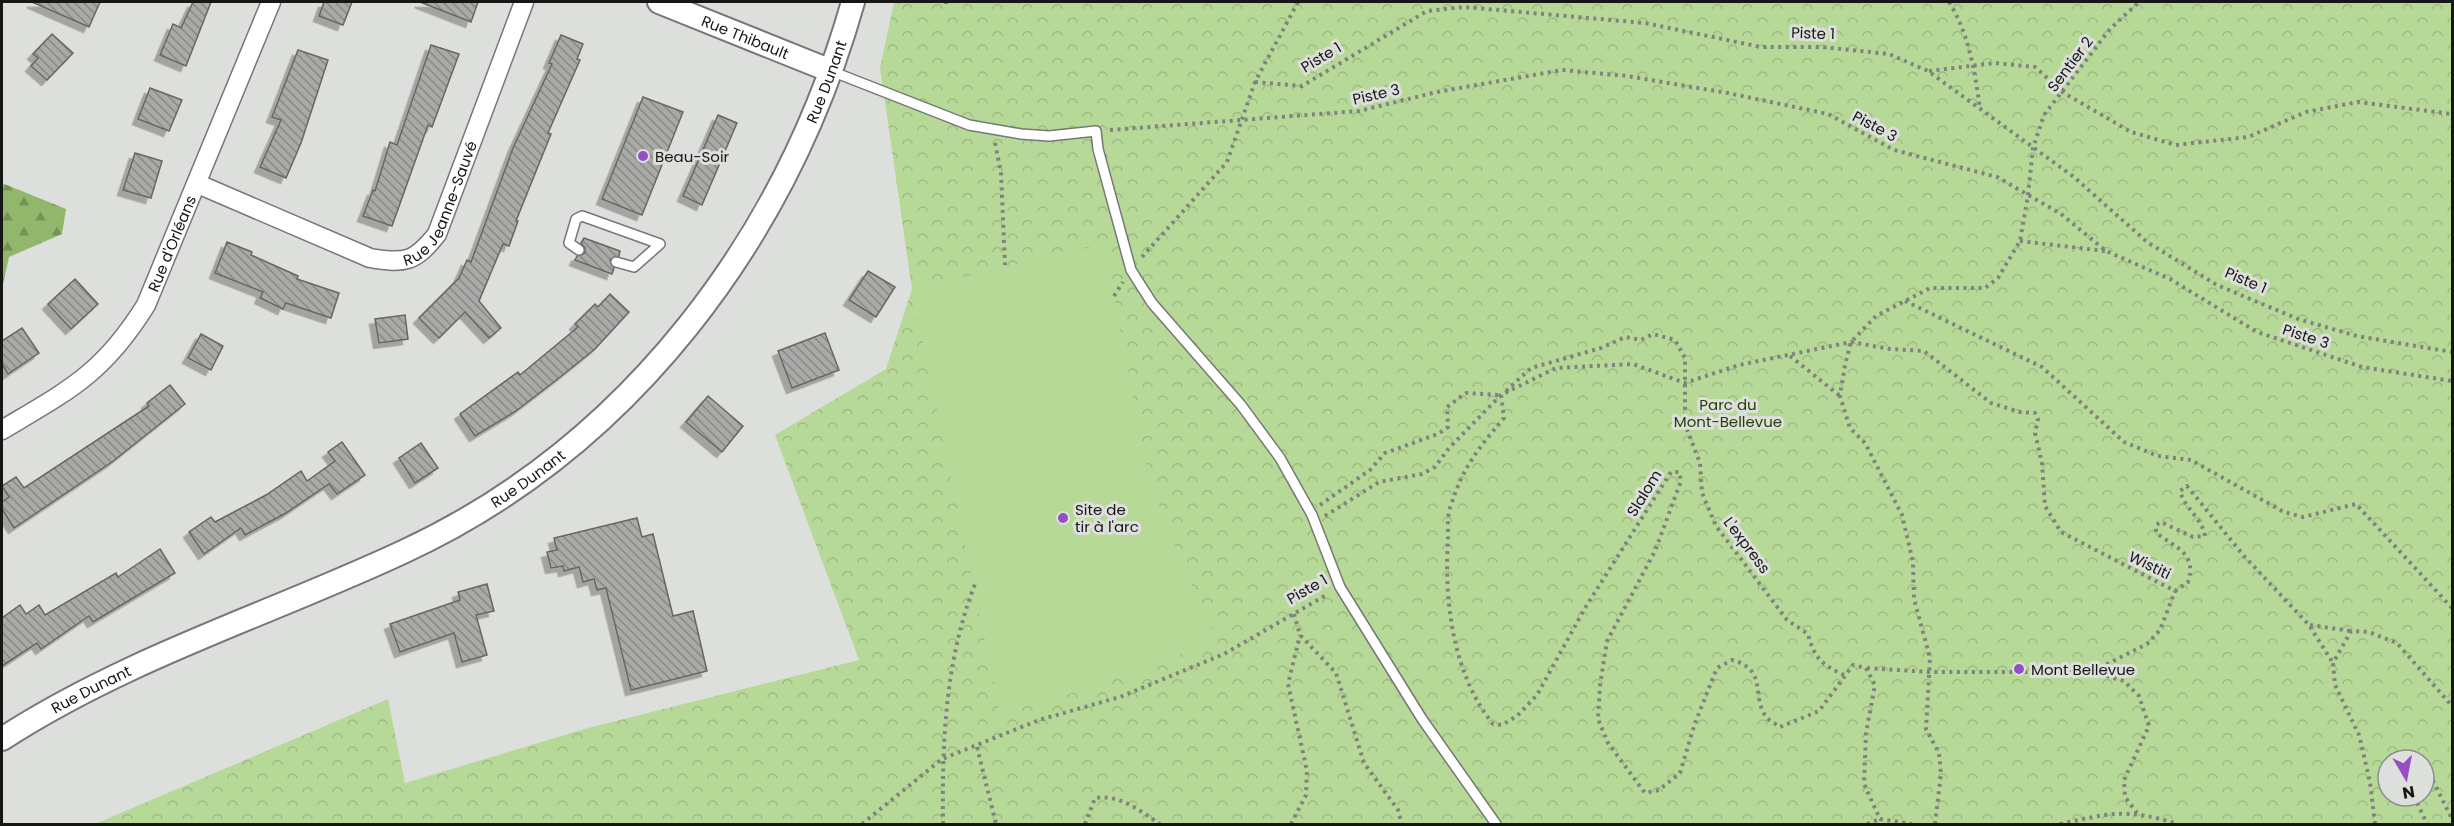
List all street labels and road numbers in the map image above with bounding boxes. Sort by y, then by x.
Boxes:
street label: Rue Thibault [698,10,792,64]
street label: Piste 1 [1791,22,1835,44]
street label: Sentier 2 [2042,32,2098,96]
street label: Rue Dunant [801,37,851,126]
street label: Piste 1 [1297,37,1345,77]
street label: Piste 3 [1350,78,1402,110]
street label: Piste 3 [1849,106,1901,146]
street label: Rue Jeanne-Sauvé [400,138,482,270]
street label: Rue d'Orléans [142,192,201,295]
street label: Piste 1 [2222,262,2270,298]
street label: Piste 3 [2280,319,2332,353]
street label: Rue Dunant [486,444,569,512]
street label: Slalom [1621,466,1667,520]
street label: L'express [1719,512,1775,578]
street label: Wistiti [2125,546,2175,584]
street label: Piste 1 [1283,569,1331,609]
street label: Rue Dunant [47,660,134,718]

